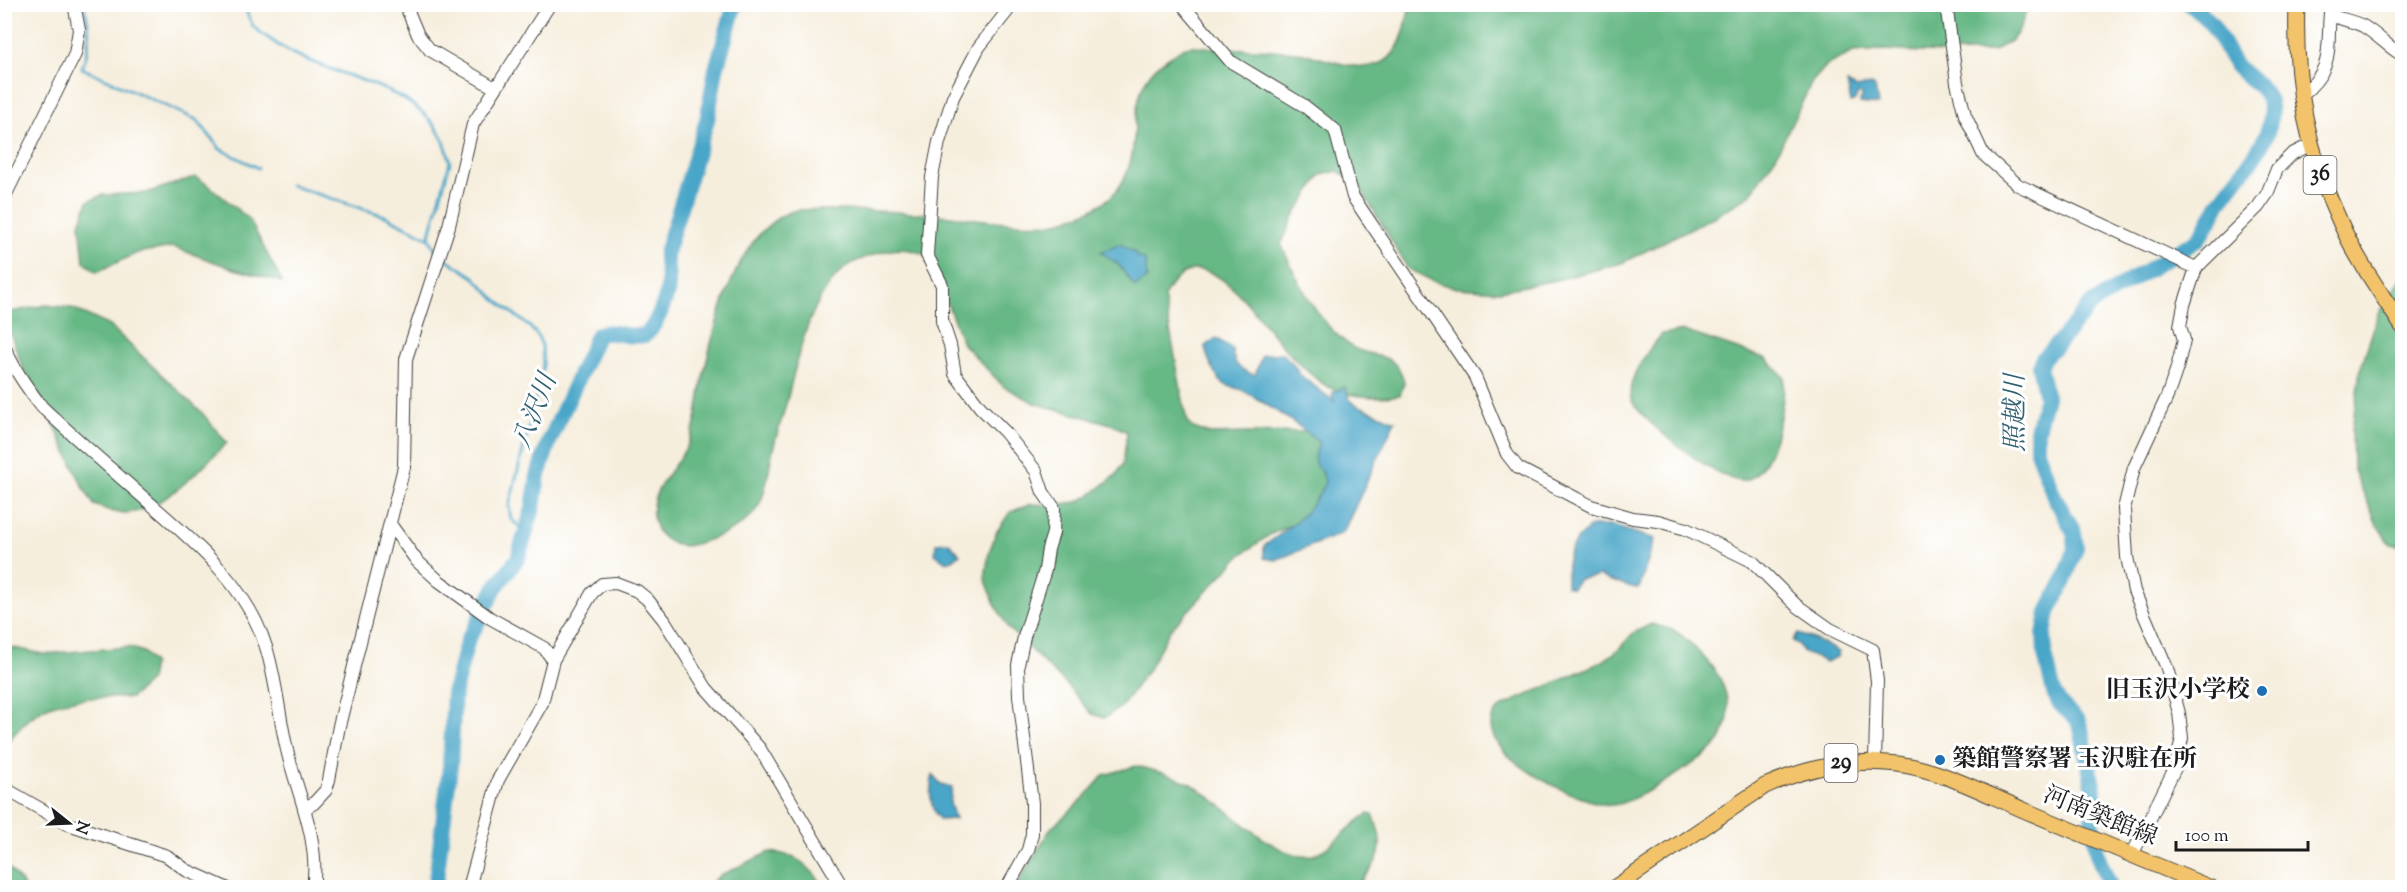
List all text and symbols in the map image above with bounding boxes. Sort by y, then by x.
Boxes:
road number: 36 [2304,156,2336,194]
water label: 八沢川 [505,366,568,455]
water label: 照越川 [1998,371,2035,452]
place label: 旧玉沢小学校 [2106,674,2250,708]
marker: 旧玉沢小学校 [2255,684,2269,698]
place label: 築館警察署 玉沢駐在所 [1952,743,2197,777]
road number: 29 [1824,744,1858,782]
marker: 築館警察署 玉沢駐在所 [1933,753,1947,767]
street label: 河南築館線 [2038,779,2162,855]
north arrow [39,793,99,853]
scale bar [2176,814,2308,852]
text: N [68,817,94,837]
text: 100 m [2185,824,2229,850]

